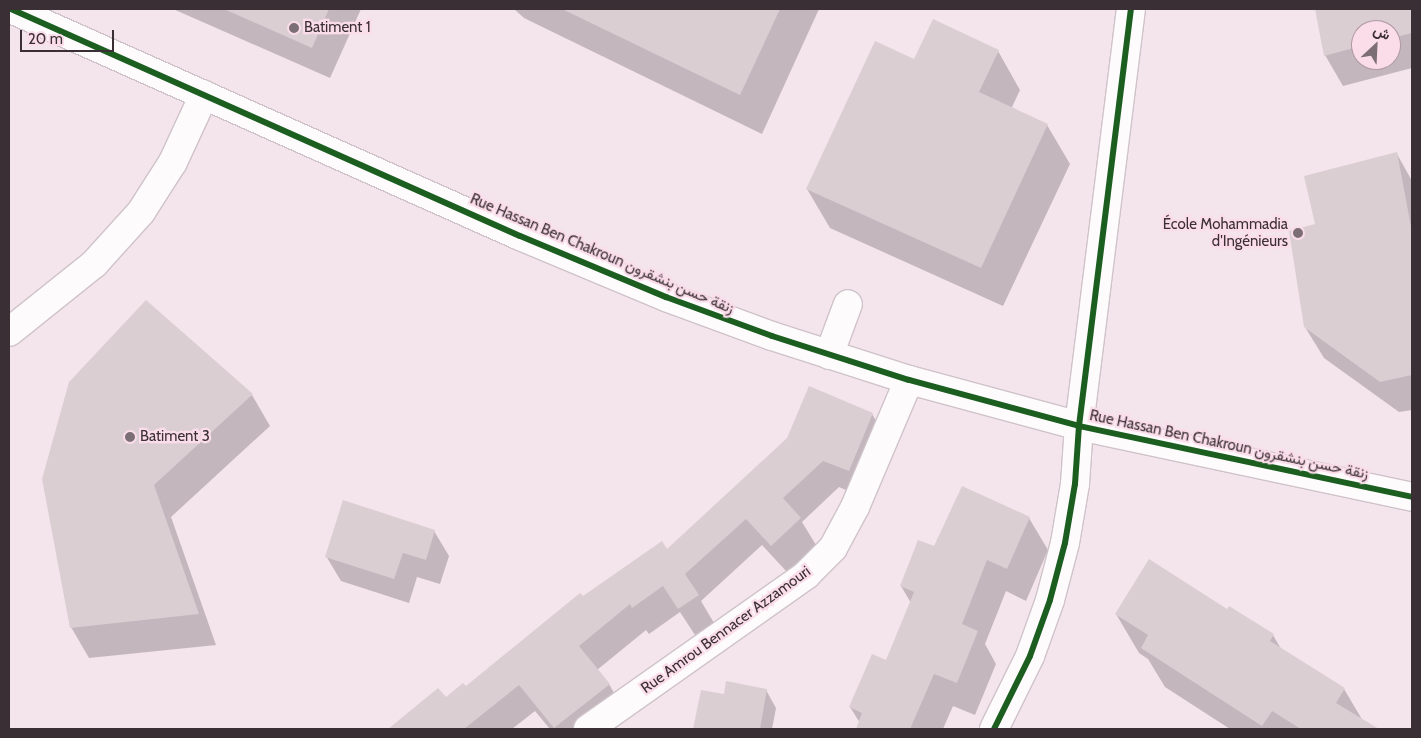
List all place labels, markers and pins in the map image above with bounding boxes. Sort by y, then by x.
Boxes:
place label: Batiment 1 [304,19,371,37]
marker: Batiment 1 [288,22,300,34]
place label: École Mohammadia d'Ingénieurs [1163,215,1288,250]
marker: École Mohammadia d'Ingénieurs [1292,227,1304,239]
place label: Batiment 3 [140,428,210,446]
marker: Batiment 3 [124,431,136,443]

